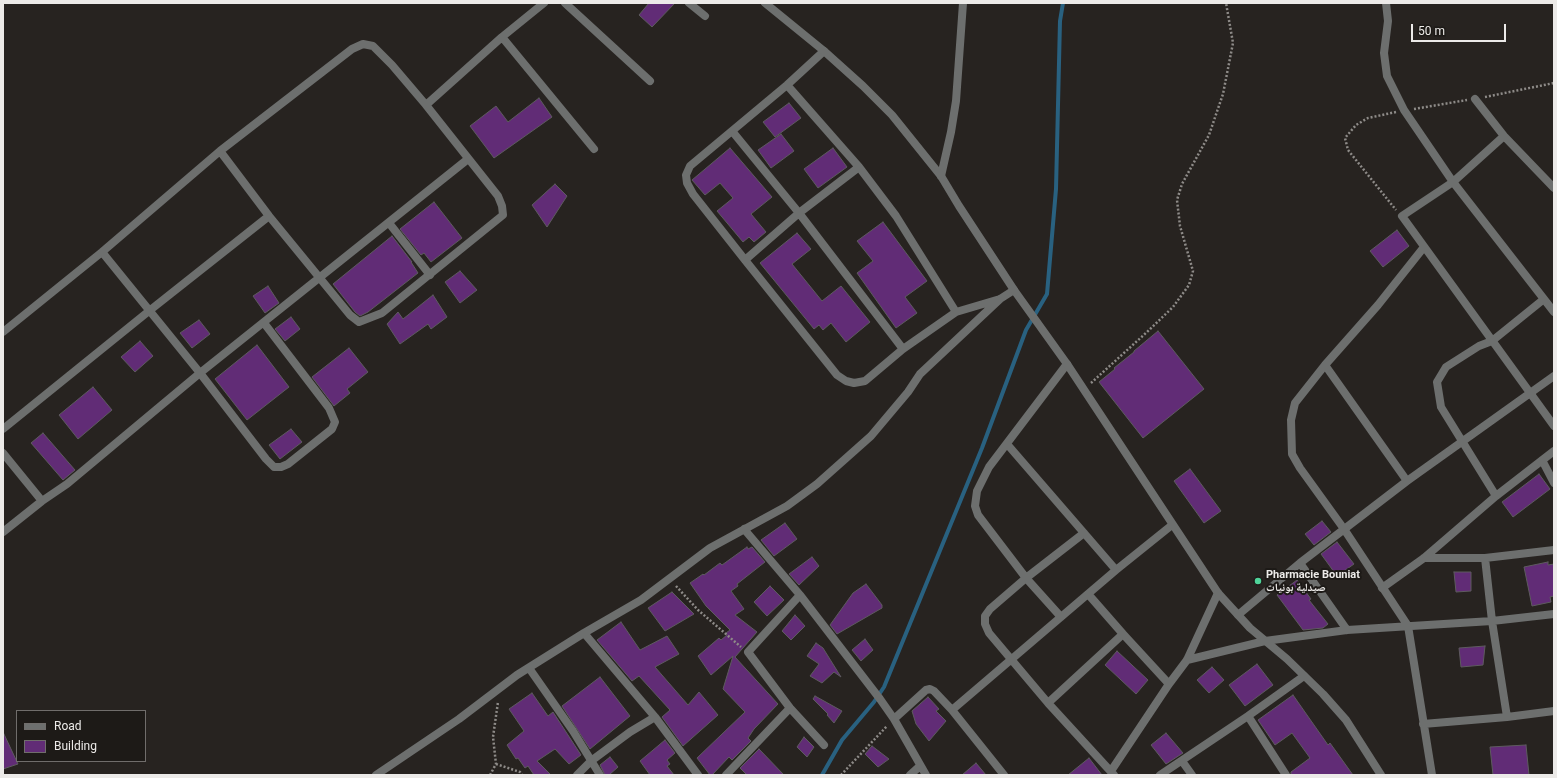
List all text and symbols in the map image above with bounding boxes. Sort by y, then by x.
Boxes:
scale bar [1413,16,1508,42]
text: 50 m [1418,24,1445,38]
place label: Pharmacie Bouniat صيدلية بونيات [1266,568,1360,594]
marker: Pharmacie Bouniat صيدلية بونيات [1253,576,1263,586]
legend [16,710,146,762]
text: Road [54,719,82,733]
text: Building [54,739,97,753]

